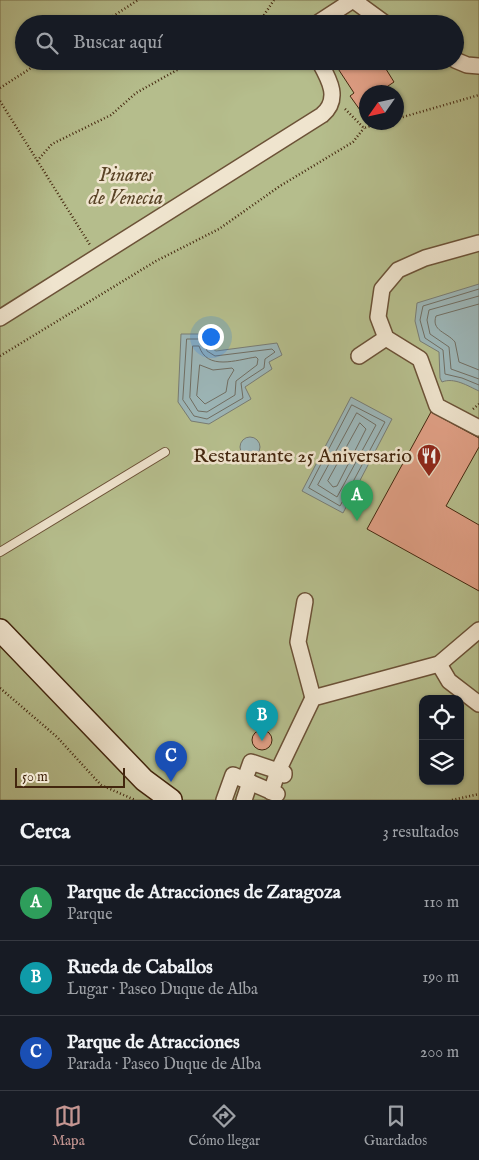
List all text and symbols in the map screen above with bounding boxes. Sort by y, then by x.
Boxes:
search box [15,15,464,70]
icon: search [33,29,61,57]
text: Buscar aquí [73,31,162,55]
north arrow [359,85,404,130]
park label: Pinares de Venecia [88,163,163,211]
your location [198,324,224,350]
restaurant icon: Restaurante 25 Aniversario [416,443,442,477]
place label: Restaurante 25 Aniversario [193,444,412,469]
pin: A [341,480,373,521]
map controls [419,695,464,785]
button: locate [419,695,464,740]
pin: B [246,700,278,741]
button: layers [419,740,464,785]
pin: C [155,741,187,782]
scale bar [15,765,125,788]
text: 50 m [22,768,48,786]
text: Cerca [20,819,70,846]
text: 3 resultados [383,823,459,843]
text: Parque de Atracciones de Zaragoza [67,881,341,905]
text: A [31,893,41,913]
text: 110 m [423,893,459,913]
text: Parque [67,905,113,925]
text: Rueda de Caballos [67,956,213,980]
text: B [31,968,41,988]
text: 190 m [422,968,459,988]
text: Lugar · Paseo Duque de Alba [67,980,258,1000]
text: Parque de Atracciones [67,1031,240,1055]
text: C [30,1043,42,1063]
text: 200 m [420,1043,459,1063]
text: Parada · Paseo Duque de Alba [67,1055,261,1075]
tab: Mapa [52,1102,85,1150]
tab: Cómo llegar [189,1102,260,1150]
tab: Guardados [364,1102,427,1150]

